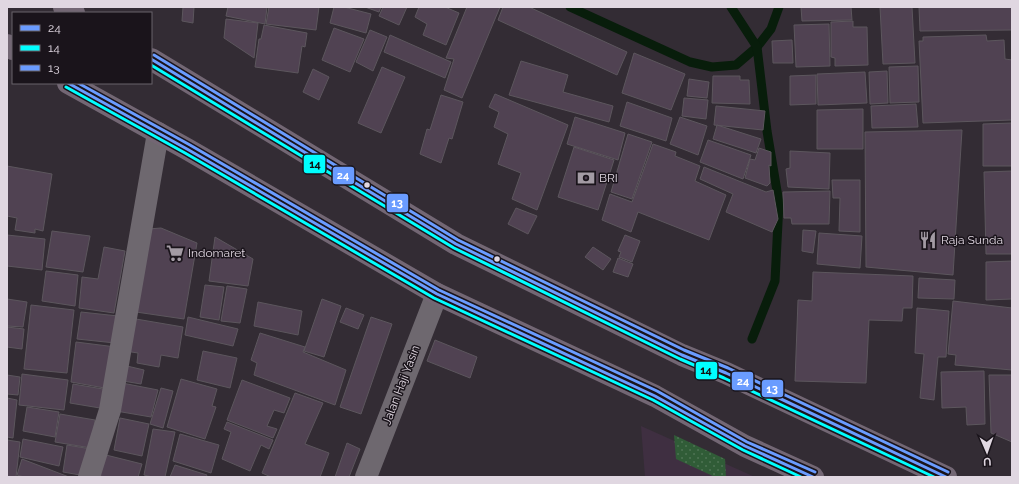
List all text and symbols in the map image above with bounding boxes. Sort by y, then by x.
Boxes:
legend [12,12,152,84]
text: 24 [48,21,61,35]
text: 14 [48,41,60,55]
text: 13 [48,61,60,75]
line badge: 14 [303,154,326,174]
text: 14 [309,158,321,171]
line badge: 24 [332,166,355,185]
bank icon: BRI [576,168,596,188]
text: 24 [337,169,349,182]
place label: BRI [599,171,618,185]
unlabelled marker [362,180,372,190]
line badge: 13 [386,193,409,213]
text: 13 [391,197,403,210]
restaurant icon: Raja Sunda [918,230,938,250]
place label: Raja Sunda [941,233,1003,247]
supermarket icon: Indomaret [165,243,185,263]
place label: Indomaret [188,246,245,260]
unlabelled marker [492,254,502,264]
street label: Jalan Haji Yasin [379,343,423,427]
line badge: 14 [695,361,718,380]
text: 14 [700,364,712,377]
line badge: 24 [731,371,754,391]
text: 24 [737,375,749,388]
line badge: 13 [761,379,784,398]
text: 13 [766,383,778,396]
north arrow [967,432,1007,472]
text: U [983,455,992,468]

